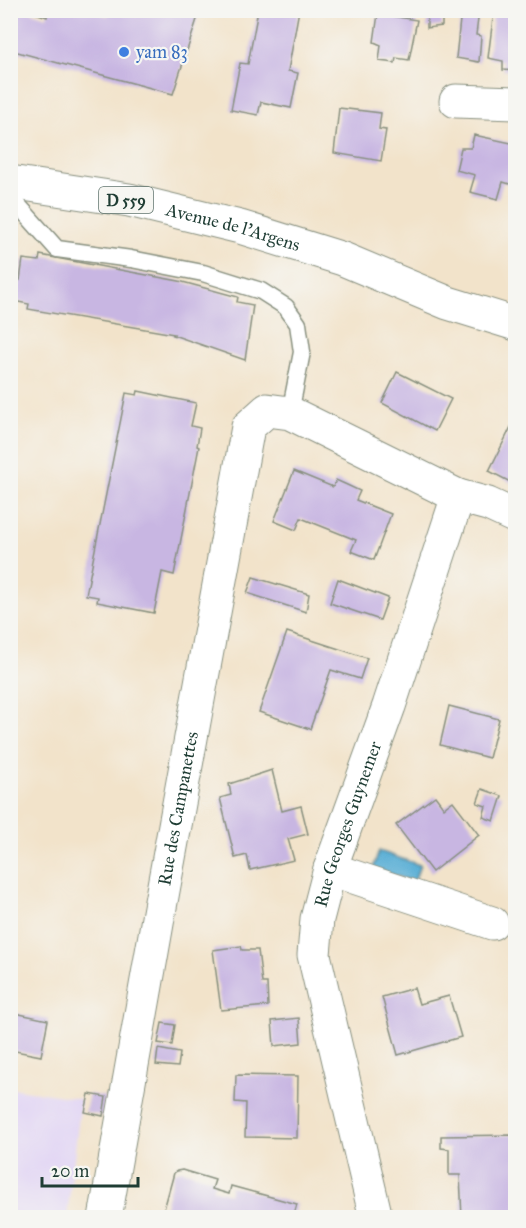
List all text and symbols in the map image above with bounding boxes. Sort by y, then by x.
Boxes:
place label: yam 83 [136,41,188,63]
marker: yam 83 [117,45,131,59]
road number: D 559 [99,187,153,213]
street label: Avenue de l'Argens [163,198,303,256]
street label: Rue des Campanettes [153,730,203,887]
street label: Rue Georges Guynemer [310,738,386,910]
scale bar [42,1150,138,1188]
text: 20 m [51,1160,89,1182]

